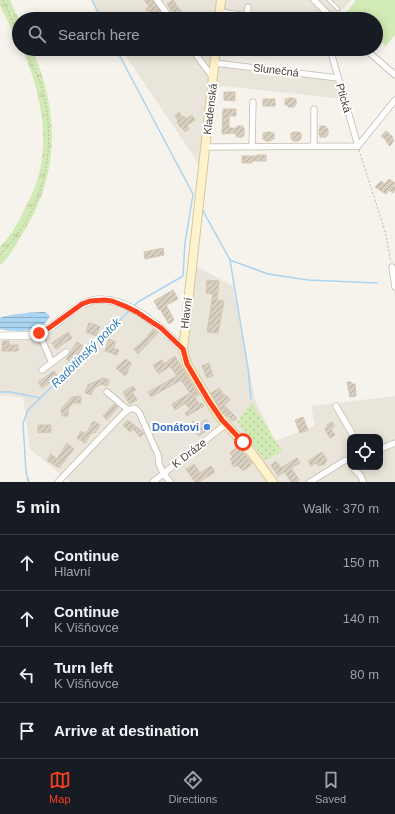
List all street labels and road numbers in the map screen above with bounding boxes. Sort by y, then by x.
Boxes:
street label: Slunečná [253,61,300,79]
street label: Kladenská [201,82,219,135]
street label: Ptická [334,82,354,115]
street label: Hlavní [178,297,194,329]
street label: K Dráze [170,436,208,470]

